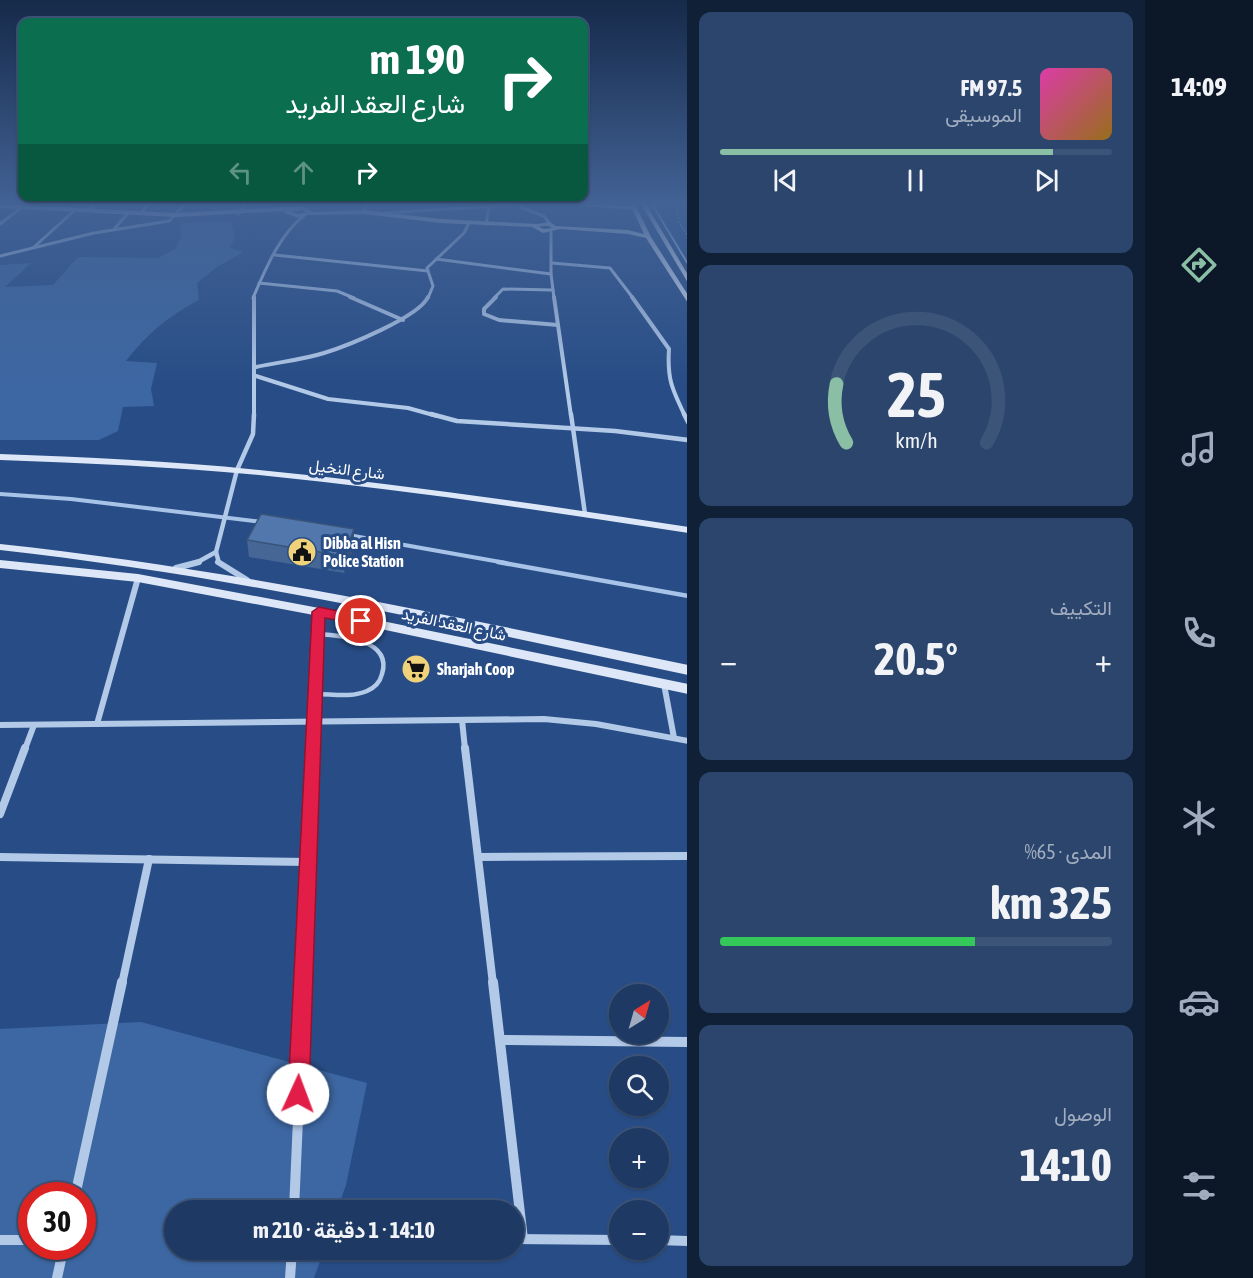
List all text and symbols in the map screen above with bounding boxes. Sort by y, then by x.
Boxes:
text: 190 m [370,35,465,83]
icon: right [486,42,564,120]
text: 14:09 [1171,71,1227,102]
text: 97.5 FM [960,75,1022,101]
text: شارع العقد الفريد [285,88,465,119]
text: الموسيقى [945,103,1022,126]
icon: left [224,156,257,189]
icon: ahead [287,156,320,189]
icon: right [350,156,383,189]
icon: previous [769,164,802,197]
icon: pause [899,164,932,197]
icon: next [1030,164,1063,197]
icon: directions [1178,244,1220,286]
text: 25 [887,359,945,430]
text: km/h [895,428,937,453]
icon: music [1178,428,1220,470]
street label: شارع النخيل [308,455,386,486]
place label: Dibba al Hisn Police Station [323,534,404,570]
public building icon: Dibba al Hisn Police Station [286,536,318,568]
pin [335,595,386,646]
text: التكييف [1050,596,1112,619]
icon: arrive [344,604,377,637]
street label: شارع العقد الفريد [399,604,508,647]
icon: phone [1178,612,1220,654]
text: 20.5° [874,633,958,685]
text: − [720,641,737,679]
text: + [1095,641,1112,679]
supermarket icon: Sharjah Coop [400,653,432,685]
place label: Sharjah Coop [437,660,515,678]
icon: climate [1178,797,1220,839]
text: المدى · 65% [1024,840,1112,863]
text: 325 km [990,877,1112,929]
icon: car [1178,981,1220,1023]
north arrow [609,984,669,1044]
map controls [609,984,669,1260]
button: search [609,1056,669,1116]
position arrow [266,1062,330,1126]
text: الوصول [1054,1102,1112,1125]
button: + [609,1128,669,1188]
text: 14:10 [1019,1139,1112,1191]
icon: filters [1178,1165,1220,1207]
speed limit sign: 30 [18,1182,96,1260]
button: − [609,1200,669,1260]
text: 14:10 · 1 دقيقة · 210 m [253,1217,435,1243]

